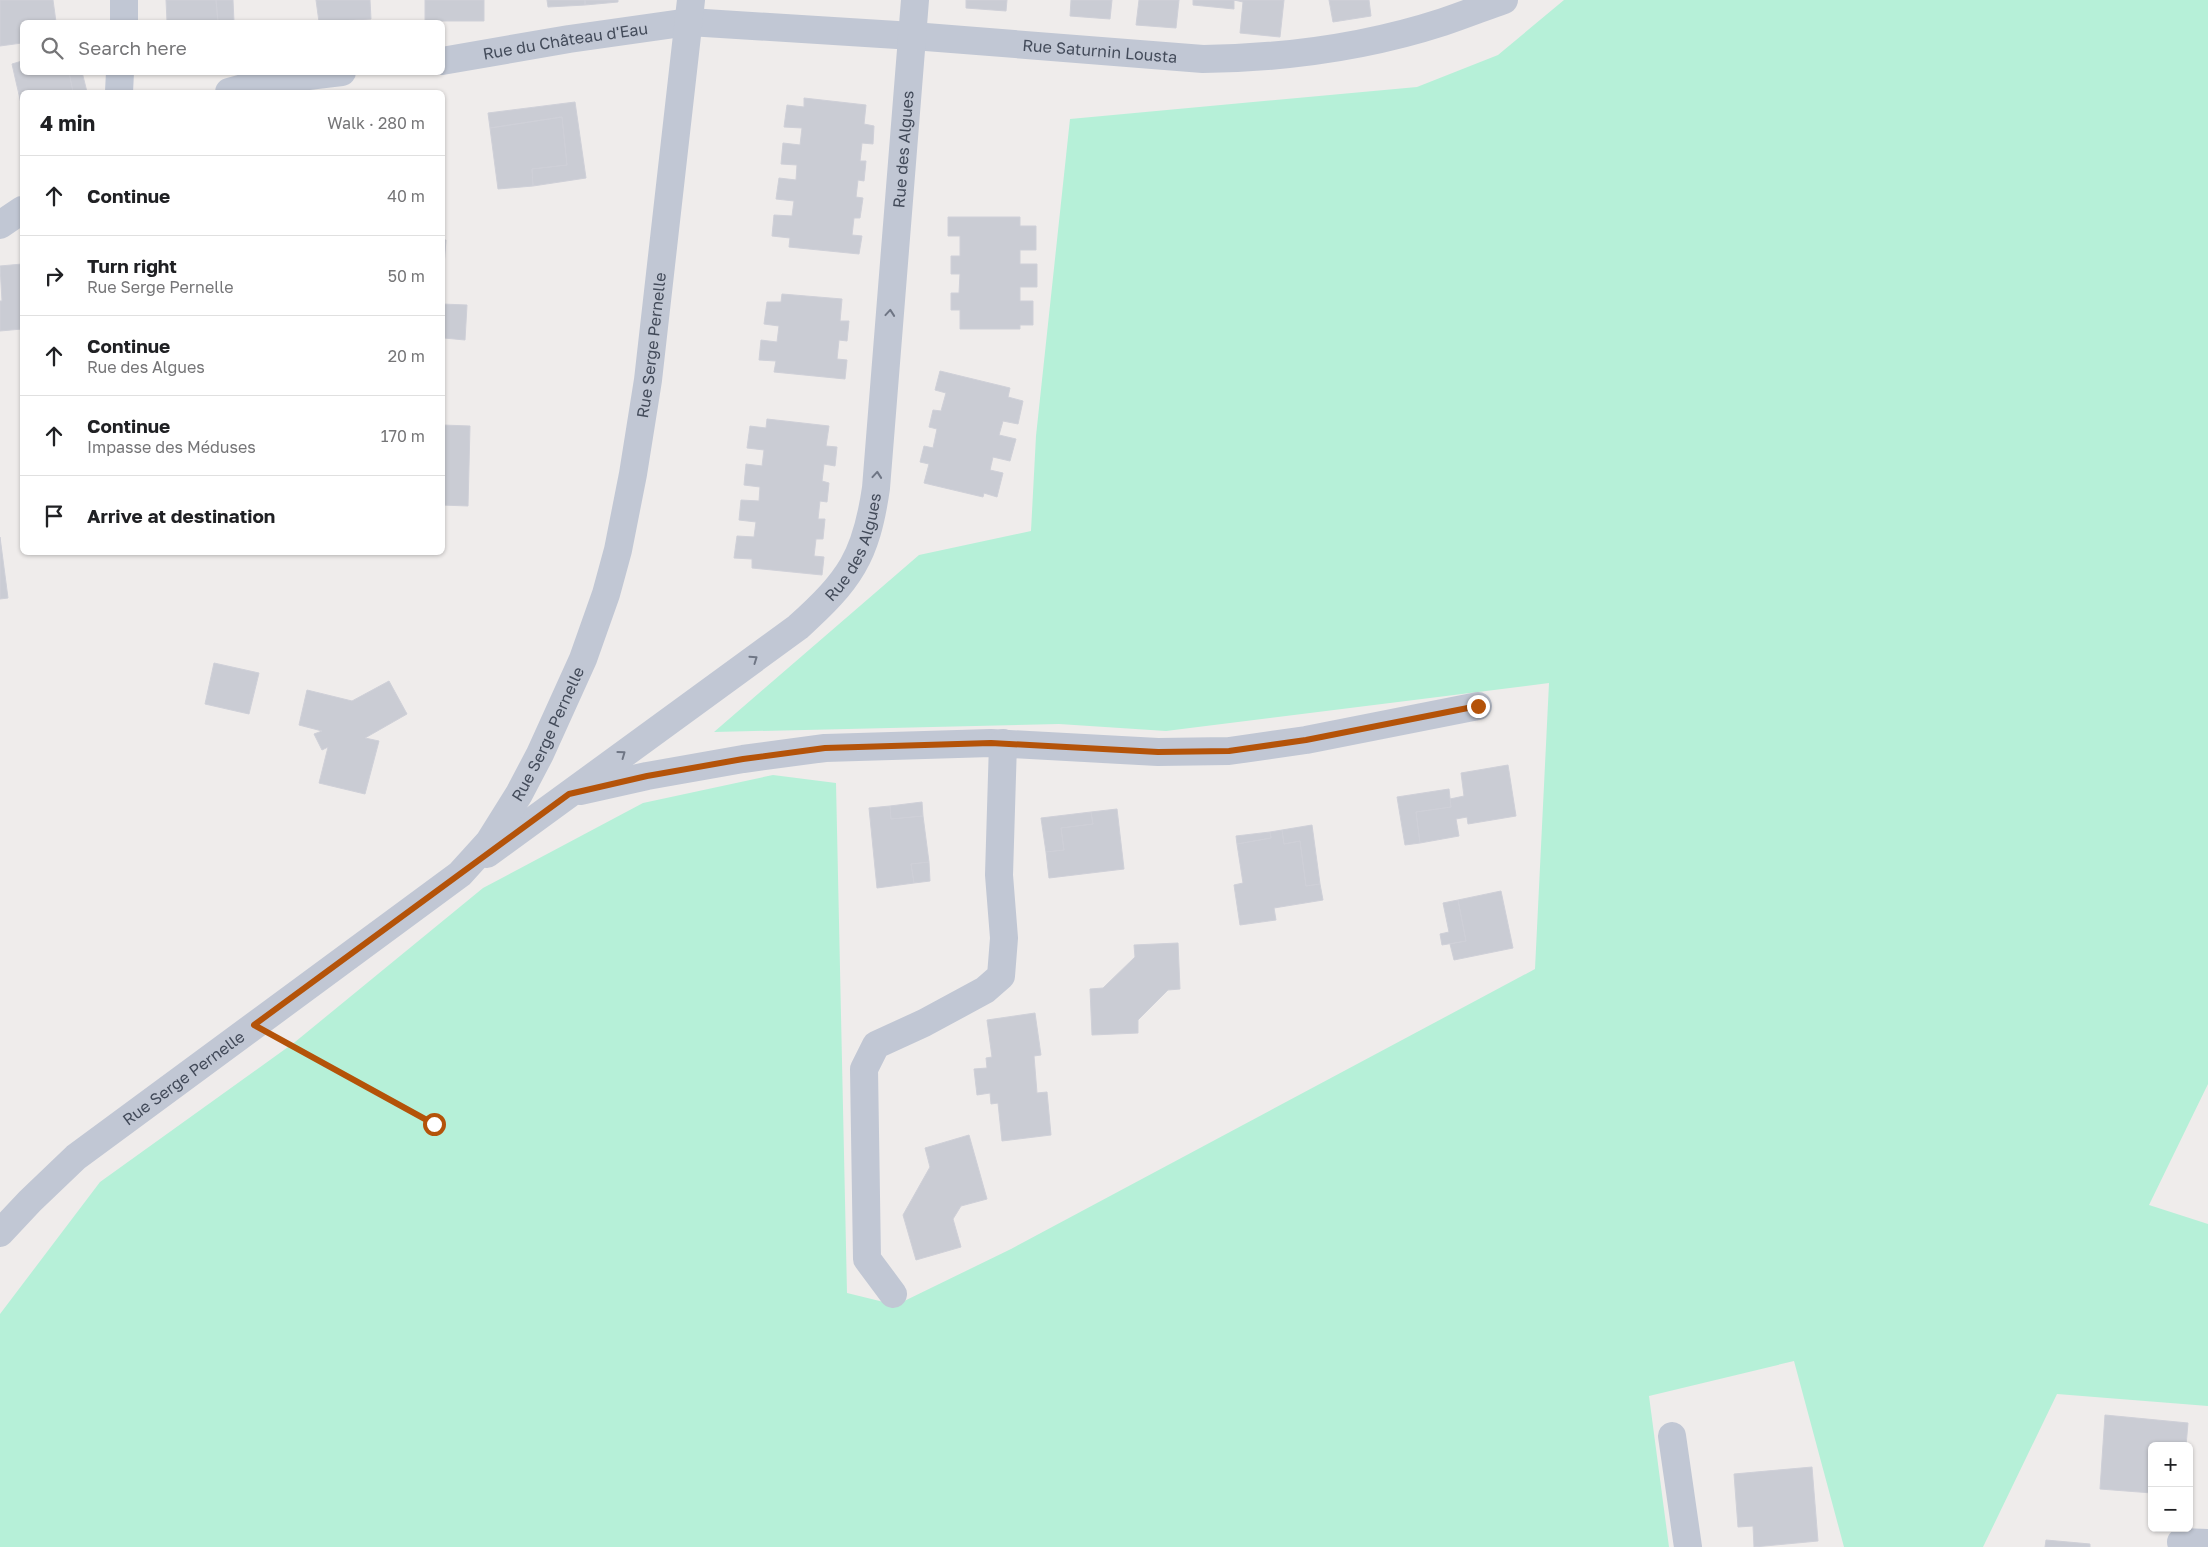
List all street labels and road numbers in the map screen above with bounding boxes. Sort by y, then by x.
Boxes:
street label: Rue du Château d'Eau [481,18,649,64]
street label: Rue Saturnin Lousta [1022,35,1178,67]
street label: Rue des Algues [888,90,918,209]
street label: Rue Serge Pernelle [632,271,670,419]
street label: Rue des Algues [820,492,885,605]
street label: Rue Serge Pernelle [507,663,588,805]
street label: Rue Serge Pernelle [118,1026,248,1129]

